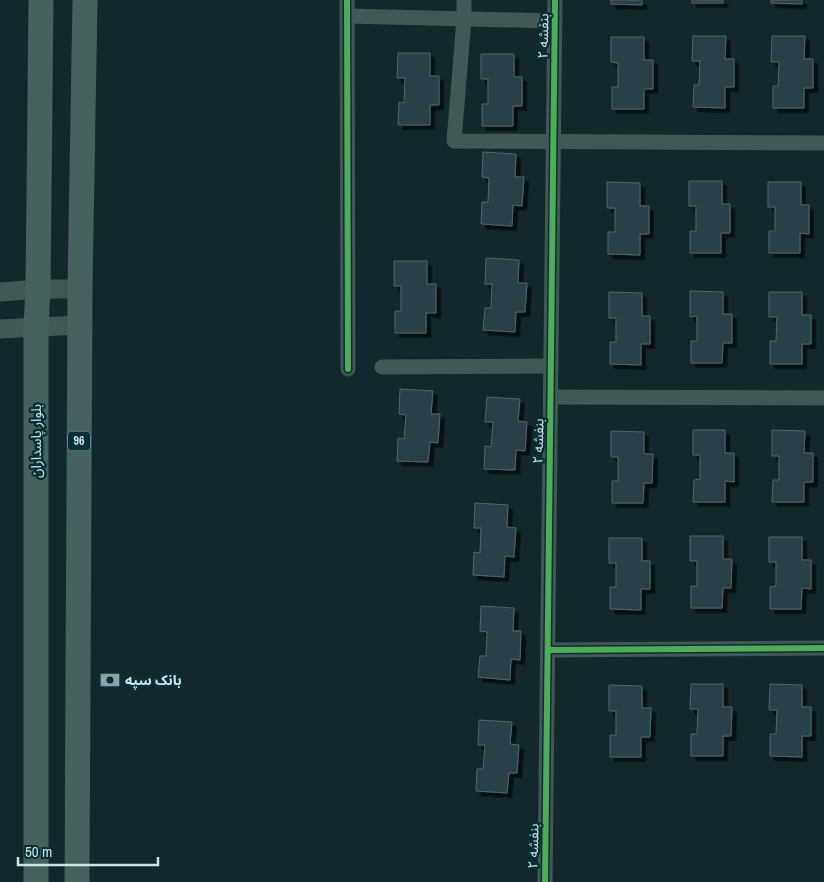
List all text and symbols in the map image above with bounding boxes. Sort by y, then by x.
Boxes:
street label: بنفشه ۲ [534,13,552,59]
street label: بلوار پاسداران [27,404,46,478]
street label: بنفشه ۲ [529,418,547,464]
road number: 96 [68,432,90,451]
bank icon: بانک سپه [99,669,121,691]
place label: بانک سپه [125,671,182,690]
street label: بنفشه ۲ [524,823,542,869]
scale bar [18,834,158,866]
text: 50 m [25,841,52,862]

